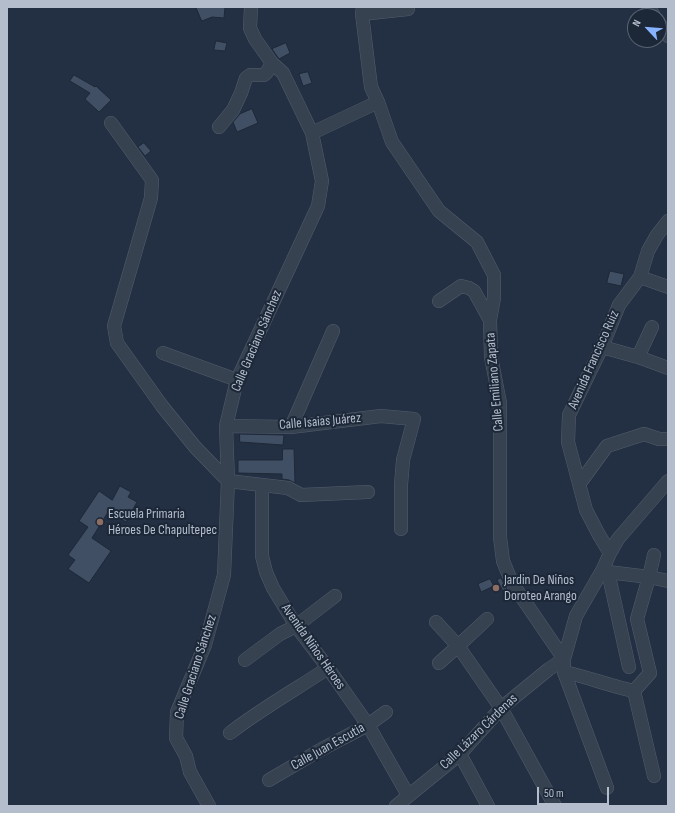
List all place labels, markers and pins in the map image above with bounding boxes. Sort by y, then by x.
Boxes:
place label: Escuela Primaria Héroes De Chapultepec [108,506,217,538]
marker: Escuela Primaria Héroes De Chapultepec [95,517,105,527]
place label: Jardin De Niños Doroteo Arango [504,572,577,604]
marker: Jardin De Niños Doroteo Arango [491,583,501,593]

